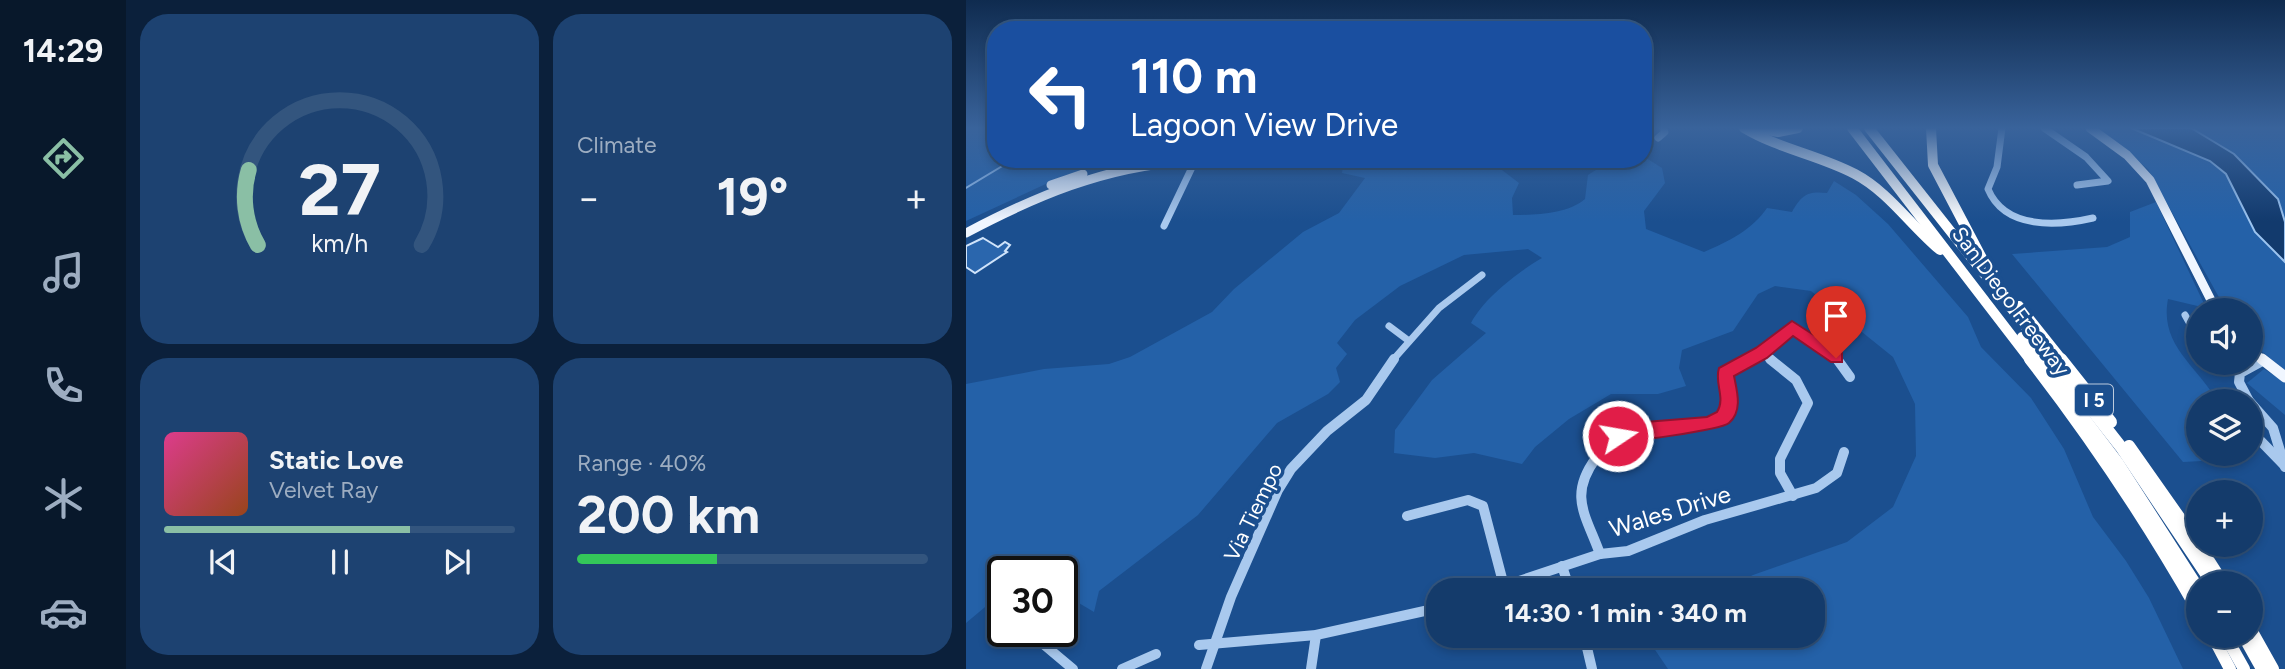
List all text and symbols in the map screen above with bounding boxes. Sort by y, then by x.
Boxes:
text: 14:29 [23,32,103,70]
text: 110 m [1130,46,1258,105]
icon: left [1015,49,1106,140]
text: Lagoon View Drive [1130,106,1398,144]
text: Climate [577,131,656,159]
icon: directions [39,134,88,183]
text: 27 [298,146,381,233]
text: 19° [717,166,788,228]
text: − [577,175,601,221]
text: + [904,175,928,221]
street label: San Diego Freeway [1947,222,2075,380]
text: km/h [311,228,368,258]
icon: music [39,248,88,297]
pin [1806,286,1866,358]
icon: arrive [1817,297,1855,335]
map controls [2186,298,2263,648]
button: sound [2186,298,2263,375]
icon: phone [39,361,88,410]
road number: I 5 [2075,384,2113,416]
button: layers [2186,389,2263,466]
position arrow [1581,399,1655,473]
text: Static Love [269,444,403,476]
text: Range · 40% [577,449,706,477]
street label: Via Tiempo [1219,459,1287,565]
icon: climate [39,474,88,523]
text: Velvet Ray [269,476,378,504]
street label: Wales Drive [1606,479,1734,543]
button: + [2186,480,2263,557]
text: 200 km [577,484,760,546]
icon: previous [204,543,242,581]
icon: pause [321,543,359,581]
icon: next [438,543,476,581]
speed limit sign: 30 [987,556,1078,647]
button: − [2186,571,2263,648]
icon: car [39,588,88,637]
text: 14:30 · 1 min · 340 m [1504,597,1747,629]

